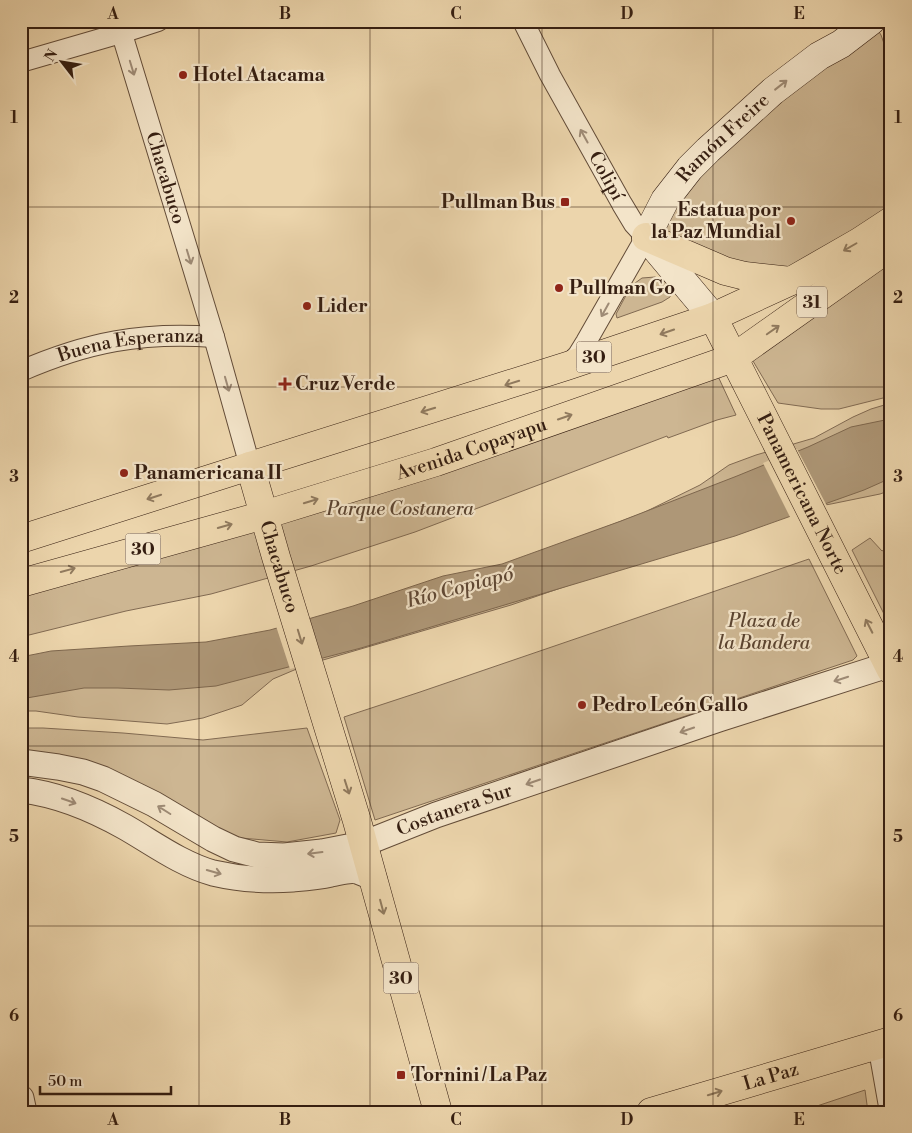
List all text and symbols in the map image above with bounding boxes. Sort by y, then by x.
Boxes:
text: A [106,4,119,24]
text: B [279,4,291,24]
text: C [450,4,462,24]
text: D [621,4,634,24]
text: E [793,4,805,24]
north arrow [38,38,88,88]
text: N [41,46,62,65]
one-way arrow [127,60,137,76]
place label: Hotel Atacama [193,63,326,87]
marker: Hotel Atacama [177,69,189,81]
one-way arrow [775,79,788,90]
street label: Ramón Freire [671,88,774,188]
text: 1 [10,108,18,128]
text: 1 [894,108,902,128]
street label: Chacabuco [140,129,191,227]
one-way arrow [579,129,588,144]
street label: Colipí [583,147,630,206]
place label: Pullman Bus [441,190,555,214]
marker: Pullman Bus [559,196,571,208]
place label: Estatua por la Paz Mundial [651,198,781,244]
marker: Estatua por la Paz Mundial [785,215,797,227]
one-way arrow [843,243,857,253]
one-way arrow [185,249,195,265]
place label: Pullman Go [569,276,675,300]
marker: Pullman Go [553,282,565,294]
road number: 31 [797,286,827,318]
text: 2 [9,288,19,308]
text: 2 [893,288,903,308]
place label: Lider [317,294,368,318]
marker: Lider [301,300,313,312]
one-way arrow [600,303,610,318]
street label: Buena Esperanza [53,324,205,368]
one-way arrow [766,325,780,335]
one-way arrow [659,328,675,338]
road number: 30 [576,342,612,372]
place label: Cruz Verde [295,372,395,396]
one-way arrow [222,376,232,392]
marker: Cruz Verde [279,378,291,390]
one-way arrow [505,379,521,389]
one-way arrow [420,405,436,415]
street label: Panamericana Norte [751,409,853,578]
street label: Avenida Copayapu [392,412,550,486]
one-way arrow [556,412,572,421]
place label: Panamericana II [134,461,283,485]
text: 3 [9,467,19,487]
marker: Panamericana II [118,467,130,479]
text: 3 [893,467,903,487]
one-way arrow [146,492,162,502]
one-way arrow [302,495,318,505]
park label: Parque Costanera [325,497,474,521]
street label: Chacabuco [254,518,304,616]
one-way arrow [216,521,232,531]
road number: 30 [126,534,160,564]
water label: Río Copiapó [403,561,518,615]
one-way arrow [60,564,76,574]
park label: Plaza de la Bandera [718,609,811,655]
one-way arrow [864,619,874,634]
one-way arrow [296,629,306,645]
text: 4 [9,647,20,667]
text: 4 [893,647,904,667]
one-way arrow [834,675,850,685]
place label: Pedro León Gallo [592,693,748,717]
marker: Pedro León Gallo [576,699,588,711]
one-way arrow [679,726,695,735]
street label: Costanera Sur [393,778,515,842]
one-way arrow [525,778,541,788]
one-way arrow [342,779,352,795]
one-way arrow [60,797,76,806]
one-way arrow [157,805,171,815]
text: 5 [9,827,19,847]
text: 5 [893,827,903,847]
one-way arrow [308,848,324,858]
one-way arrow [206,868,222,878]
one-way arrow [377,899,387,915]
road number: 30 [384,962,418,994]
text: 6 [9,1006,19,1026]
text: 6 [893,1006,903,1026]
street label: La Paz [740,1057,802,1096]
scale bar [40,1063,171,1095]
place label: Tornini / La Paz [411,1063,547,1087]
marker: Tornini / La Paz [395,1069,407,1081]
text: 50 m [48,1072,82,1091]
one-way arrow [706,1087,722,1097]
text: A [106,1110,119,1130]
text: B [279,1110,291,1130]
text: C [450,1110,462,1130]
text: D [621,1110,634,1130]
text: E [793,1110,805,1130]

